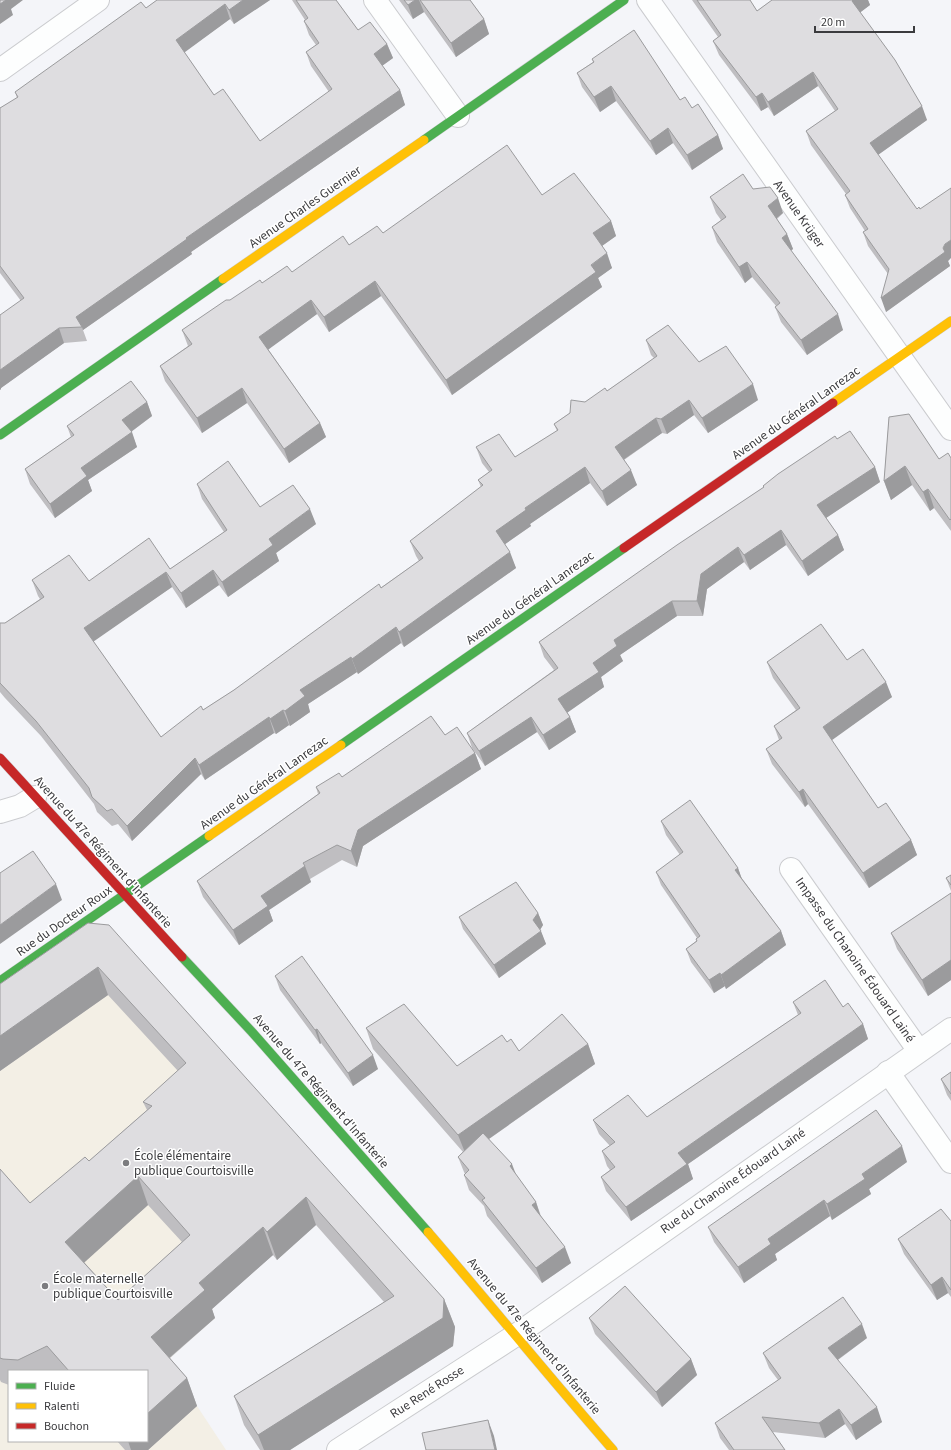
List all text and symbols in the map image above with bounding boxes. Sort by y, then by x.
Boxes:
scale bar [815,8,914,34]
text: 20 m [821,14,845,31]
street label: Avenue Charles Guernier [245,161,365,253]
street label: Avenue Krüger [769,176,829,252]
street label: Avenue du Général Lanrezac [728,362,864,464]
street label: Avenue du Général Lanrezac [462,547,598,649]
street label: Avenue du Général Lanrezac [196,732,332,834]
street label: Avenue du 47e Régiment d'Infanterie [30,772,176,932]
street label: Impasse du Chanoine Édouard Lainé [791,874,919,1046]
street label: Rue du Docteur Roux [12,881,116,961]
street label: Avenue du 47e Régiment d'Infanterie [249,1010,393,1172]
street label: Rue du Chanoine Édouard Lainé [657,1124,809,1238]
place label: École élémentaire publique Courtoisville [134,1147,254,1180]
marker: École élémentaire publique Courtoisville [121,1158,131,1168]
street label: Avenue du 47e Régiment d'Infanterie [463,1254,605,1418]
place label: École maternelle publique Courtoisville [53,1270,173,1303]
marker: École maternelle publique Courtoisville [40,1281,50,1291]
street label: Rue René Rosse [386,1361,468,1423]
legend [8,1370,148,1442]
text: Fluide [44,1378,75,1395]
text: Ralenti [44,1398,79,1415]
text: Bouchon [44,1418,89,1435]

